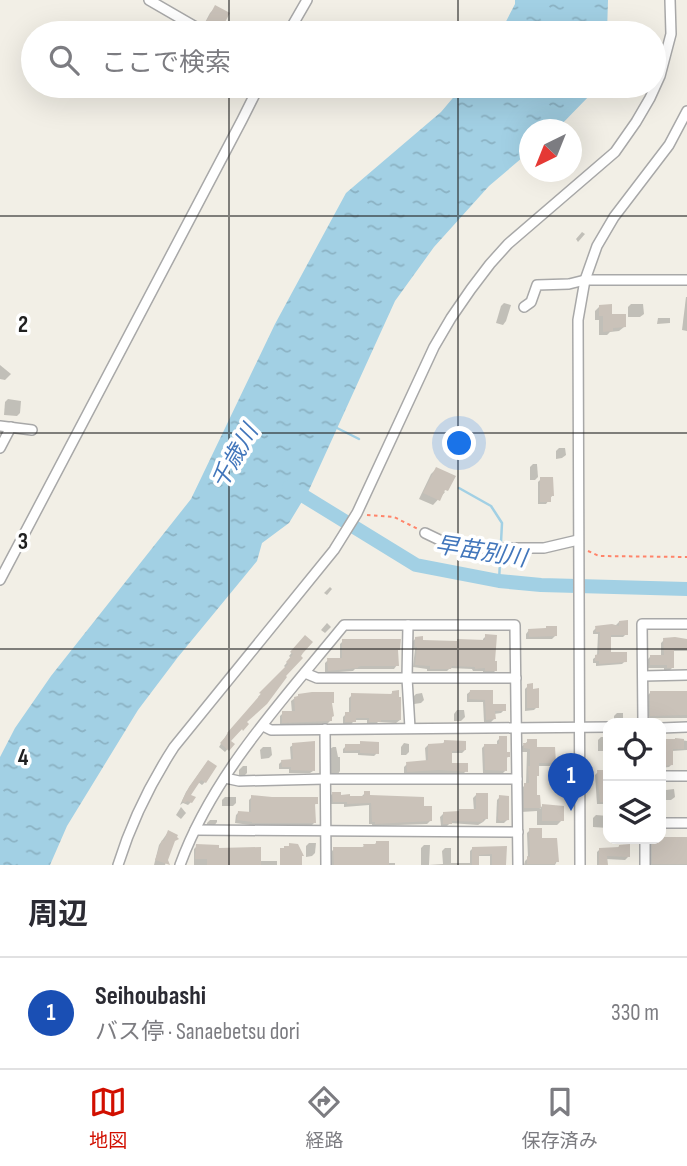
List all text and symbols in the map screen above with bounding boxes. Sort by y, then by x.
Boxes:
search box [21,21,666,98]
icon: search [45,41,83,79]
text: ここで検索 [101,48,231,79]
north arrow [519,119,582,182]
text: 2 [18,311,28,339]
water label: 千歳川 [206,418,266,494]
your location [442,426,476,460]
text: 3 [18,528,28,556]
water label: 早苗別川 [433,531,532,573]
map controls [603,718,666,844]
button: locate [603,718,666,781]
text: 4 [18,744,29,772]
pin: 1 [548,753,594,811]
button: layers [603,781,666,844]
text: 周辺 [28,897,88,933]
text: Seihoubashi [95,981,206,1012]
text: 1 [46,999,56,1027]
text: 330 m [611,999,659,1027]
text: バス停 · Sanaebetsu dori [95,1018,300,1046]
tab: 地図 [89,1083,127,1153]
tab: 経路 [305,1083,344,1153]
tab: 保存済み [522,1083,598,1153]

